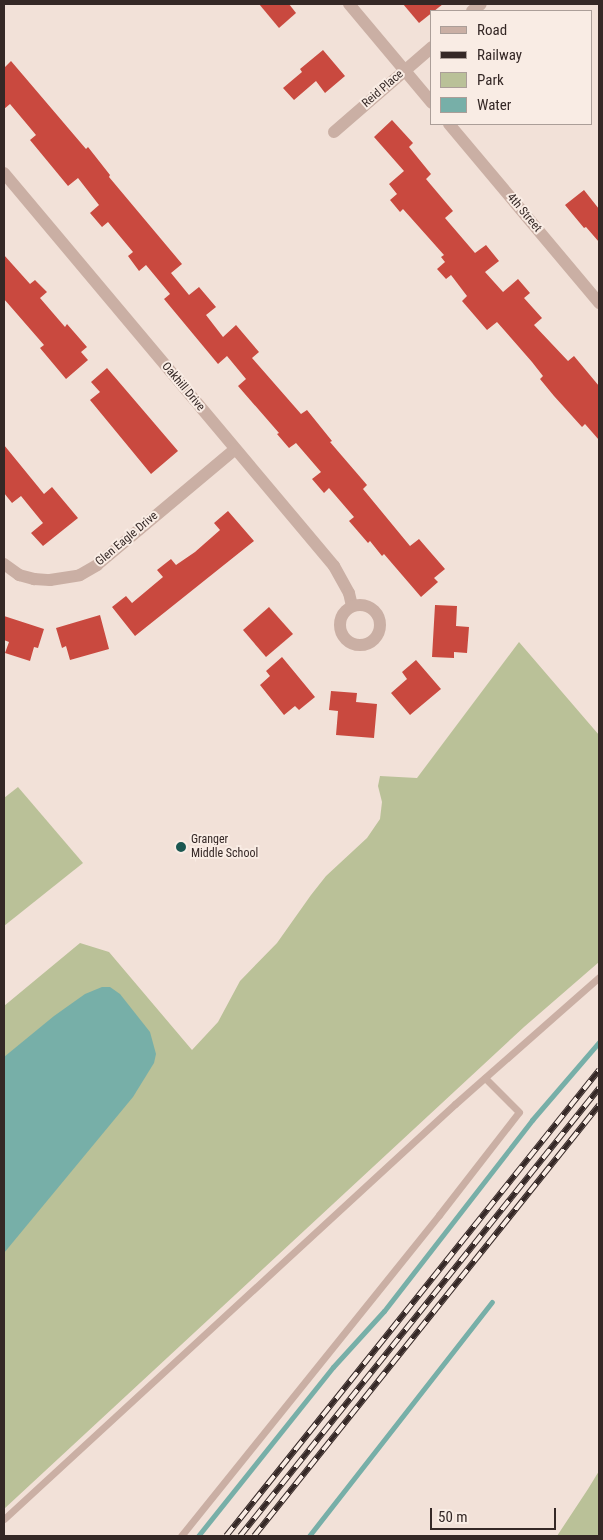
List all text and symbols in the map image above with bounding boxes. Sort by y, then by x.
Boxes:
legend [430,10,593,125]
text: Road [477,21,507,39]
text: Railway [477,46,522,64]
street label: Reid Place [359,67,407,111]
text: Park [477,71,504,89]
text: Water [477,96,511,114]
street label: 4th Street [504,191,544,235]
street label: Oakhill Drive [158,360,208,414]
street label: Glen Eagle Drive [93,509,161,569]
place label: Granger Middle School [191,833,258,861]
marker: Granger Middle School [175,841,187,853]
scale bar [433,1498,559,1530]
text: 50 m [438,1508,468,1526]

